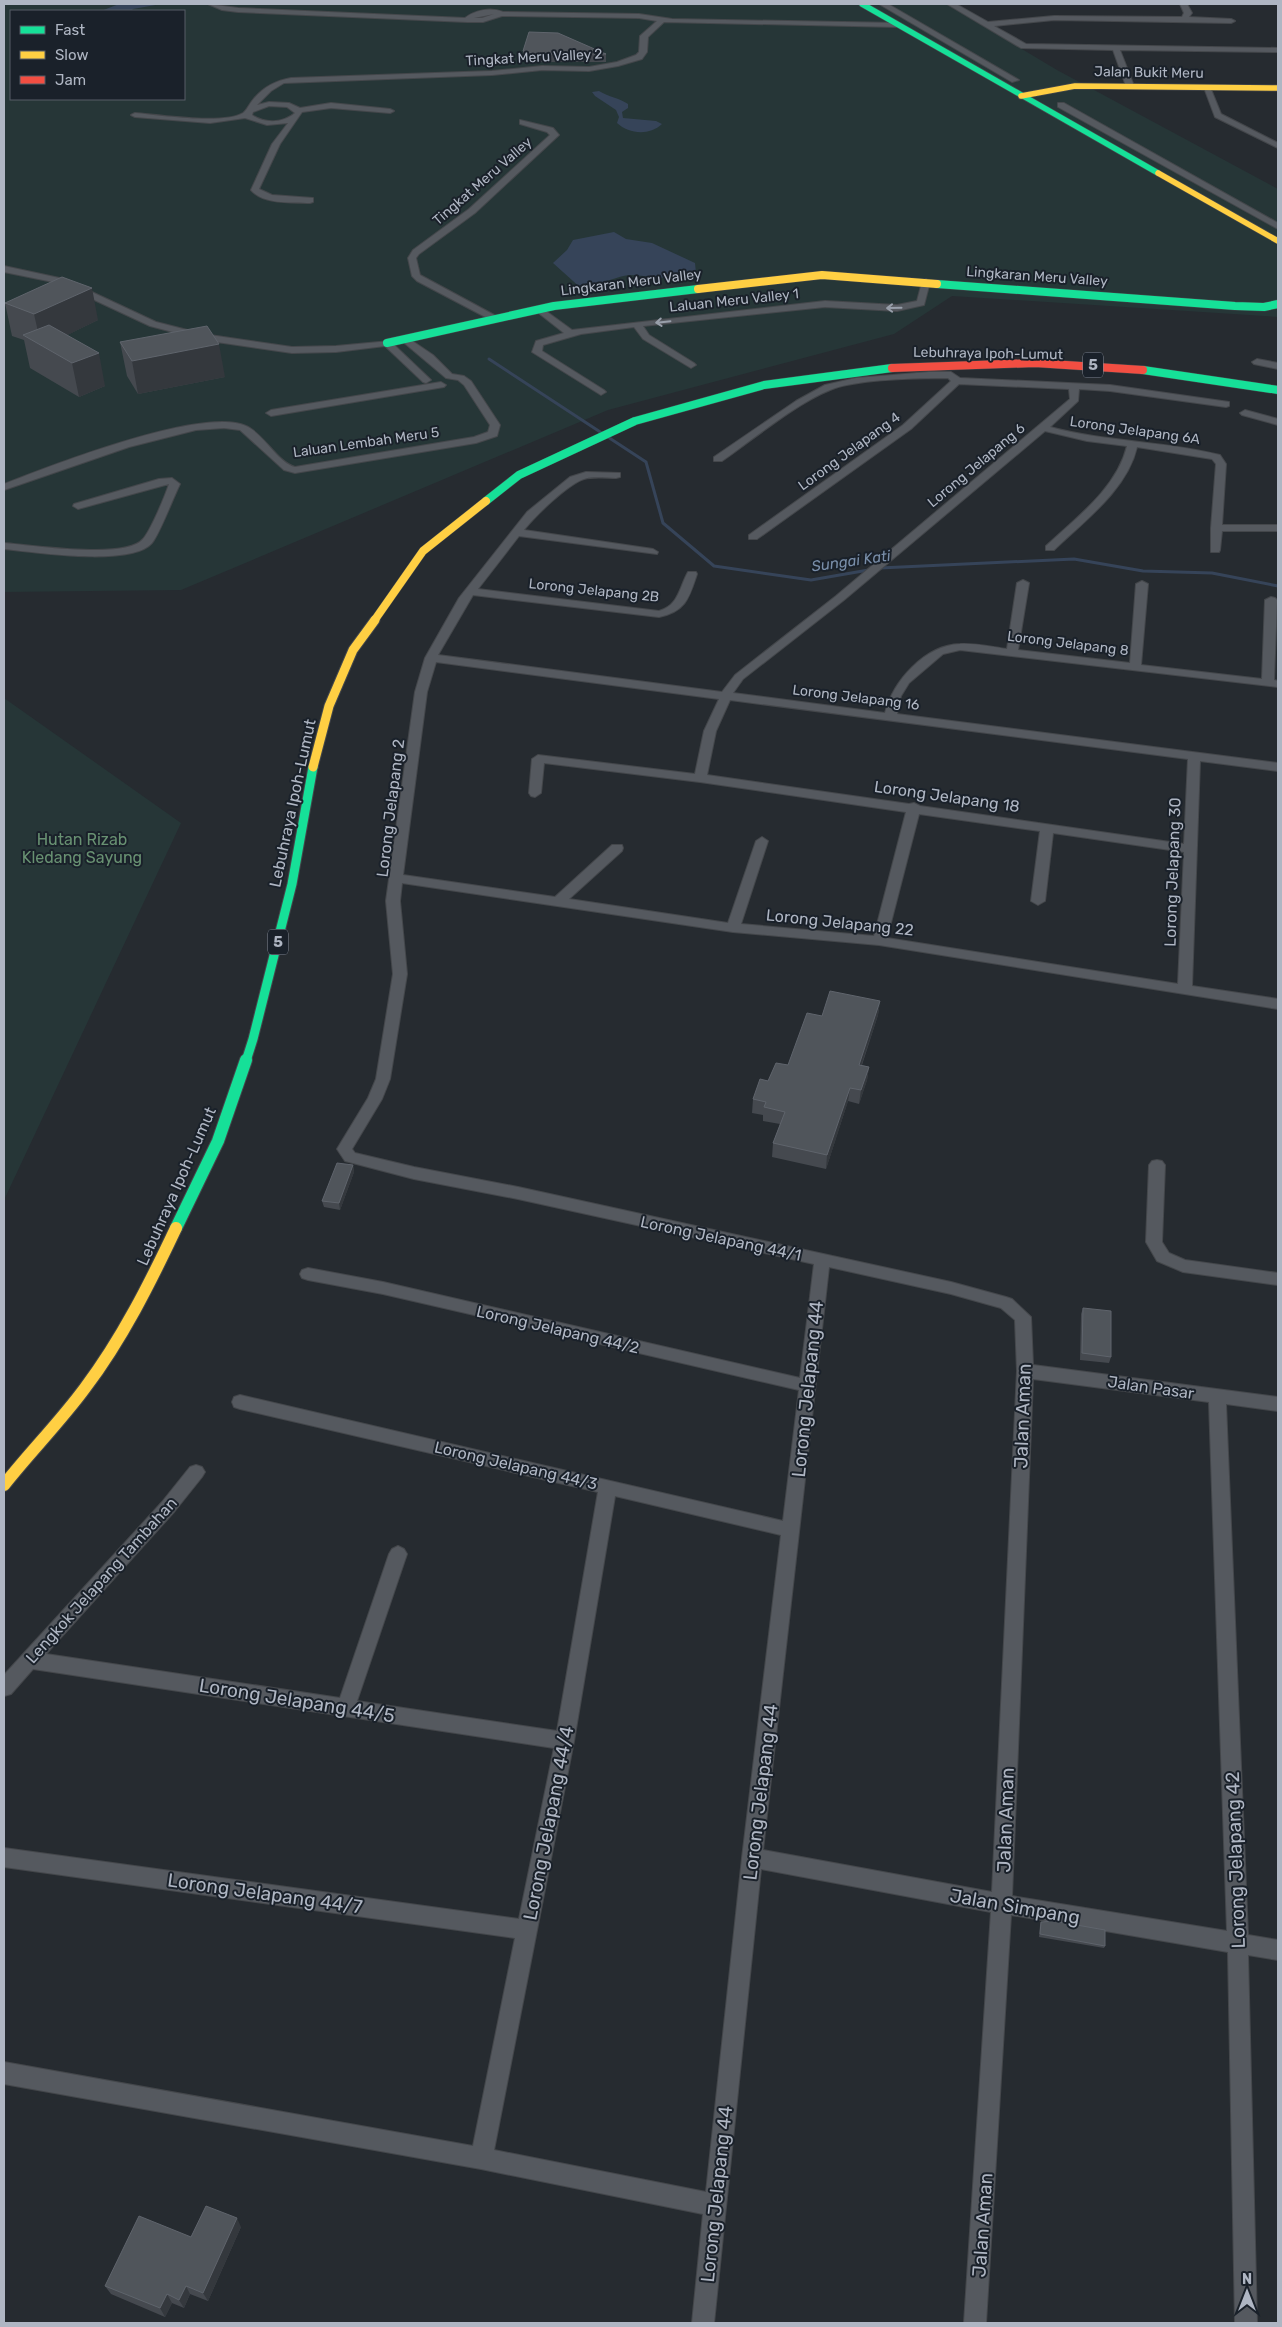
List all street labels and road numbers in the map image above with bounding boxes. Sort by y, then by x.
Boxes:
street label: Tingkat Meru Valley 2 [465,45,603,70]
street label: Jalan Bukit Meru [1094,63,1204,82]
street label: Tingkat Meru Valley [429,133,536,229]
street label: Lingkaran Meru Valley [966,263,1109,290]
street label: Lingkaran Meru Valley [560,265,703,300]
street label: Laluan Meru Valley 1 [668,285,800,316]
street label: Lebuhraya Ipoh-Lumut [913,344,1064,363]
road number: 5 [1083,352,1103,378]
street label: Lorong Jelapang 4 [795,408,904,494]
street label: Lorong Jelapang 6A [1069,413,1202,448]
street label: Lorong Jelapang 6 [924,420,1028,511]
street label: Laluan Lembah Meru 5 [292,424,440,461]
street label: Lorong Jelapang 2B [528,575,660,606]
street label: Lorong Jelapang 8 [1006,628,1130,659]
street label: Lorong Jelapang 16 [791,681,920,714]
street label: Lebuhraya Ipoh-Lumut [265,717,320,889]
street label: Lorong Jelapang 2 [373,738,408,878]
street label: Lorong Jelapang 18 [873,777,1021,816]
street label: Lorong Jelapang 30 [1160,797,1185,947]
street label: Lorong Jelapang 22 [765,905,915,940]
road number: 5 [268,930,288,954]
street label: Lebuhraya Ipoh-Lumut [133,1104,220,1268]
street label: Lorong Jelapang 44/1 [639,1212,803,1265]
street label: Lorong Jelapang 44 [787,1299,828,1479]
street label: Lorong Jelapang 44/2 [475,1302,641,1357]
street label: Jalan Aman [1009,1363,1036,1469]
street label: Jalan Pasar [1106,1372,1195,1403]
street label: Lorong Jelapang 44/3 [432,1437,599,1494]
street label: Lengkok Jelapang Tambahan [22,1494,181,1667]
street label: Lorong Jelapang 44/5 [197,1674,396,1727]
street label: Lorong Jelapang 44 [738,1702,783,1882]
street label: Lorong Jelapang 44/4 [518,1724,579,1922]
street label: Jalan Aman [992,1767,1019,1873]
street label: Lorong Jelapang 42 [1221,1771,1250,1949]
street label: Lorong Jelapang 44/7 [166,1868,364,1919]
street label: Jalan Simpang [948,1884,1082,1929]
street label: Lorong Jelapang 44 [696,2104,737,2284]
street label: Jalan Aman [967,2172,998,2278]

